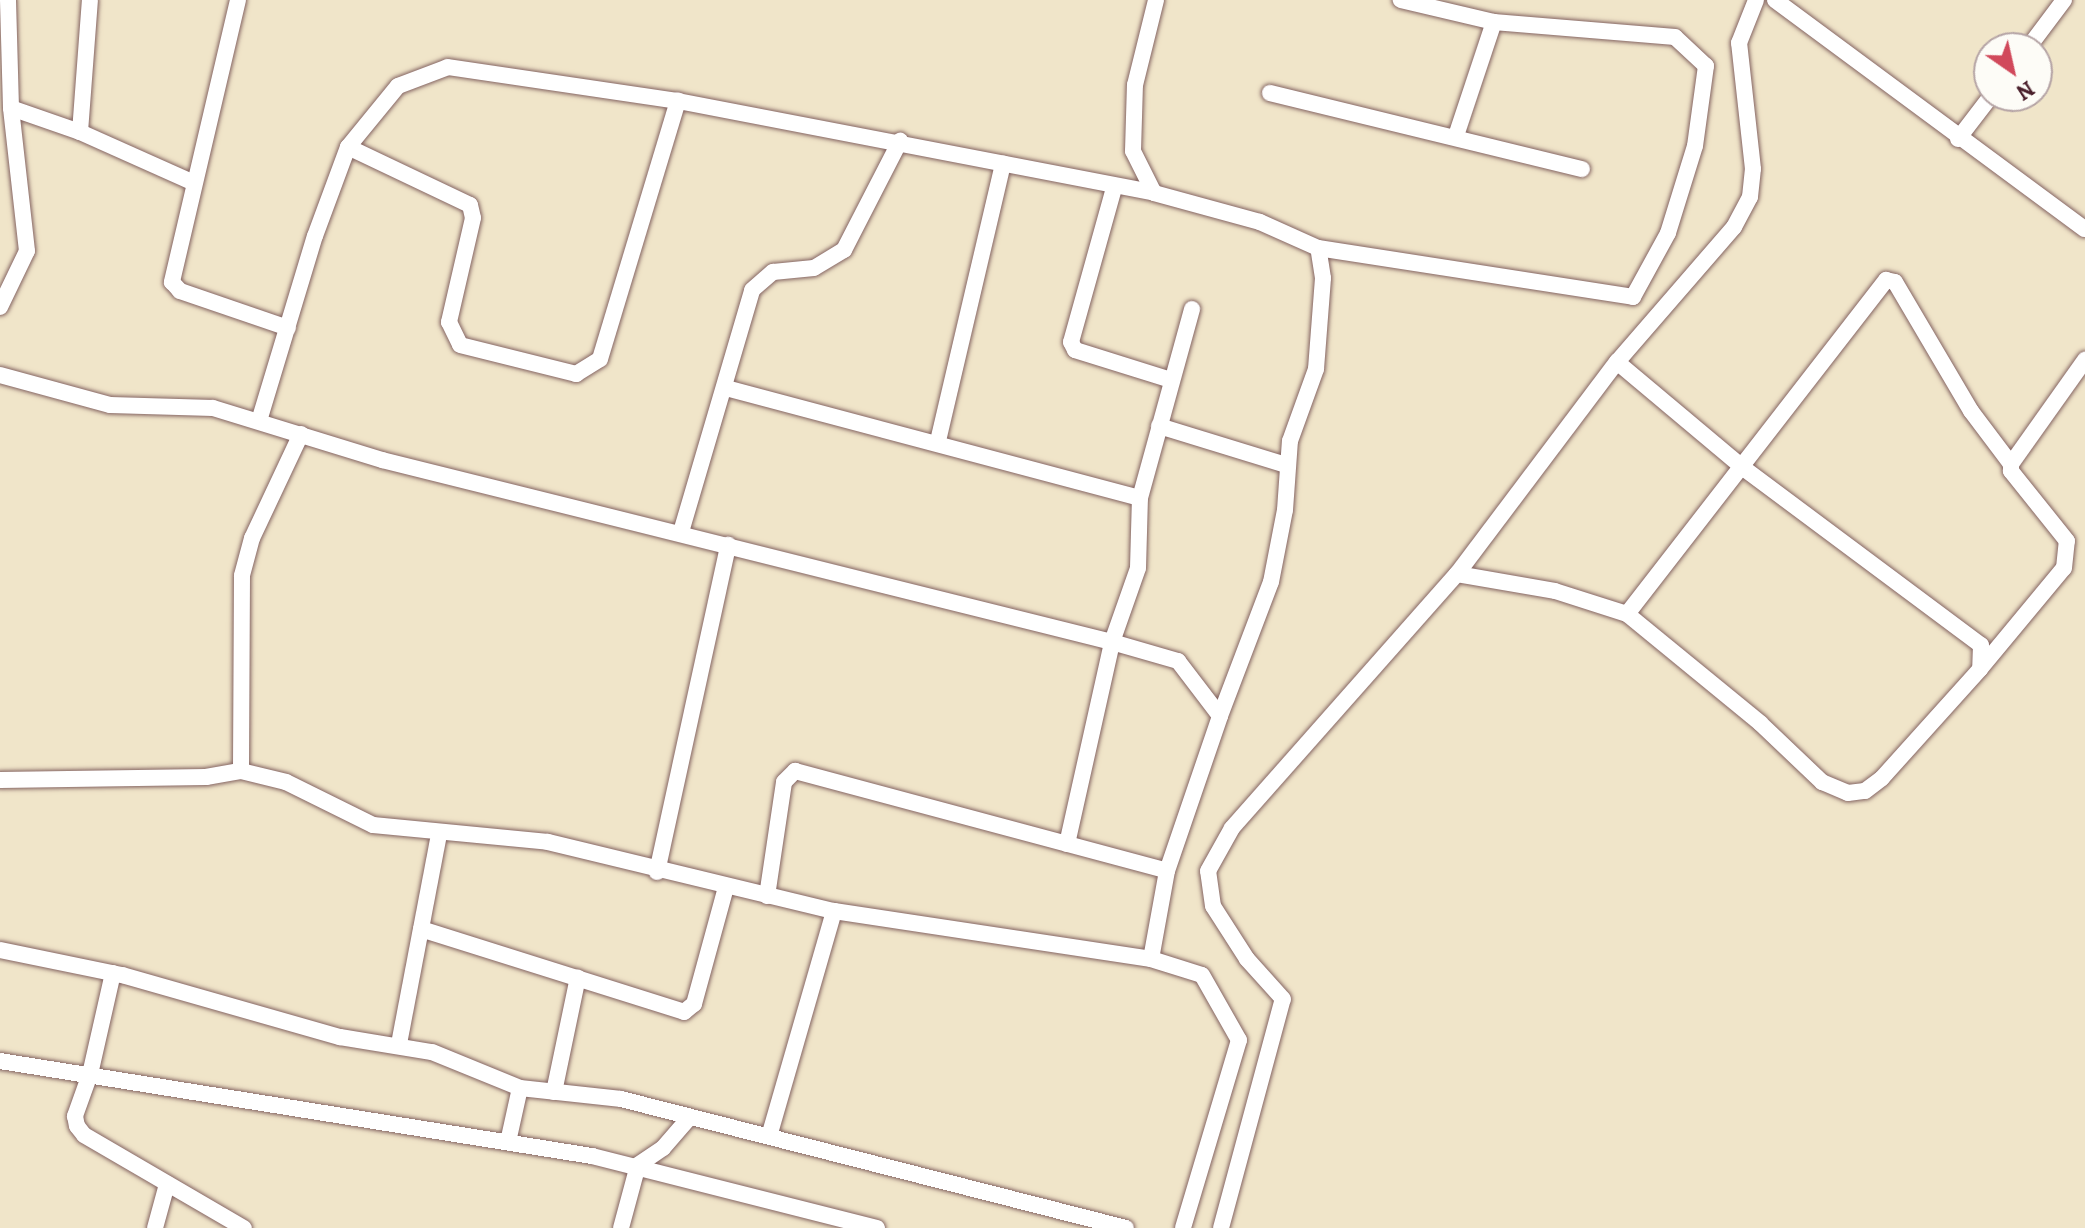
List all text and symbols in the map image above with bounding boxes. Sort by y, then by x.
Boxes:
north arrow [1973,32,2053,112]
text: N [2010,73,2040,107]

